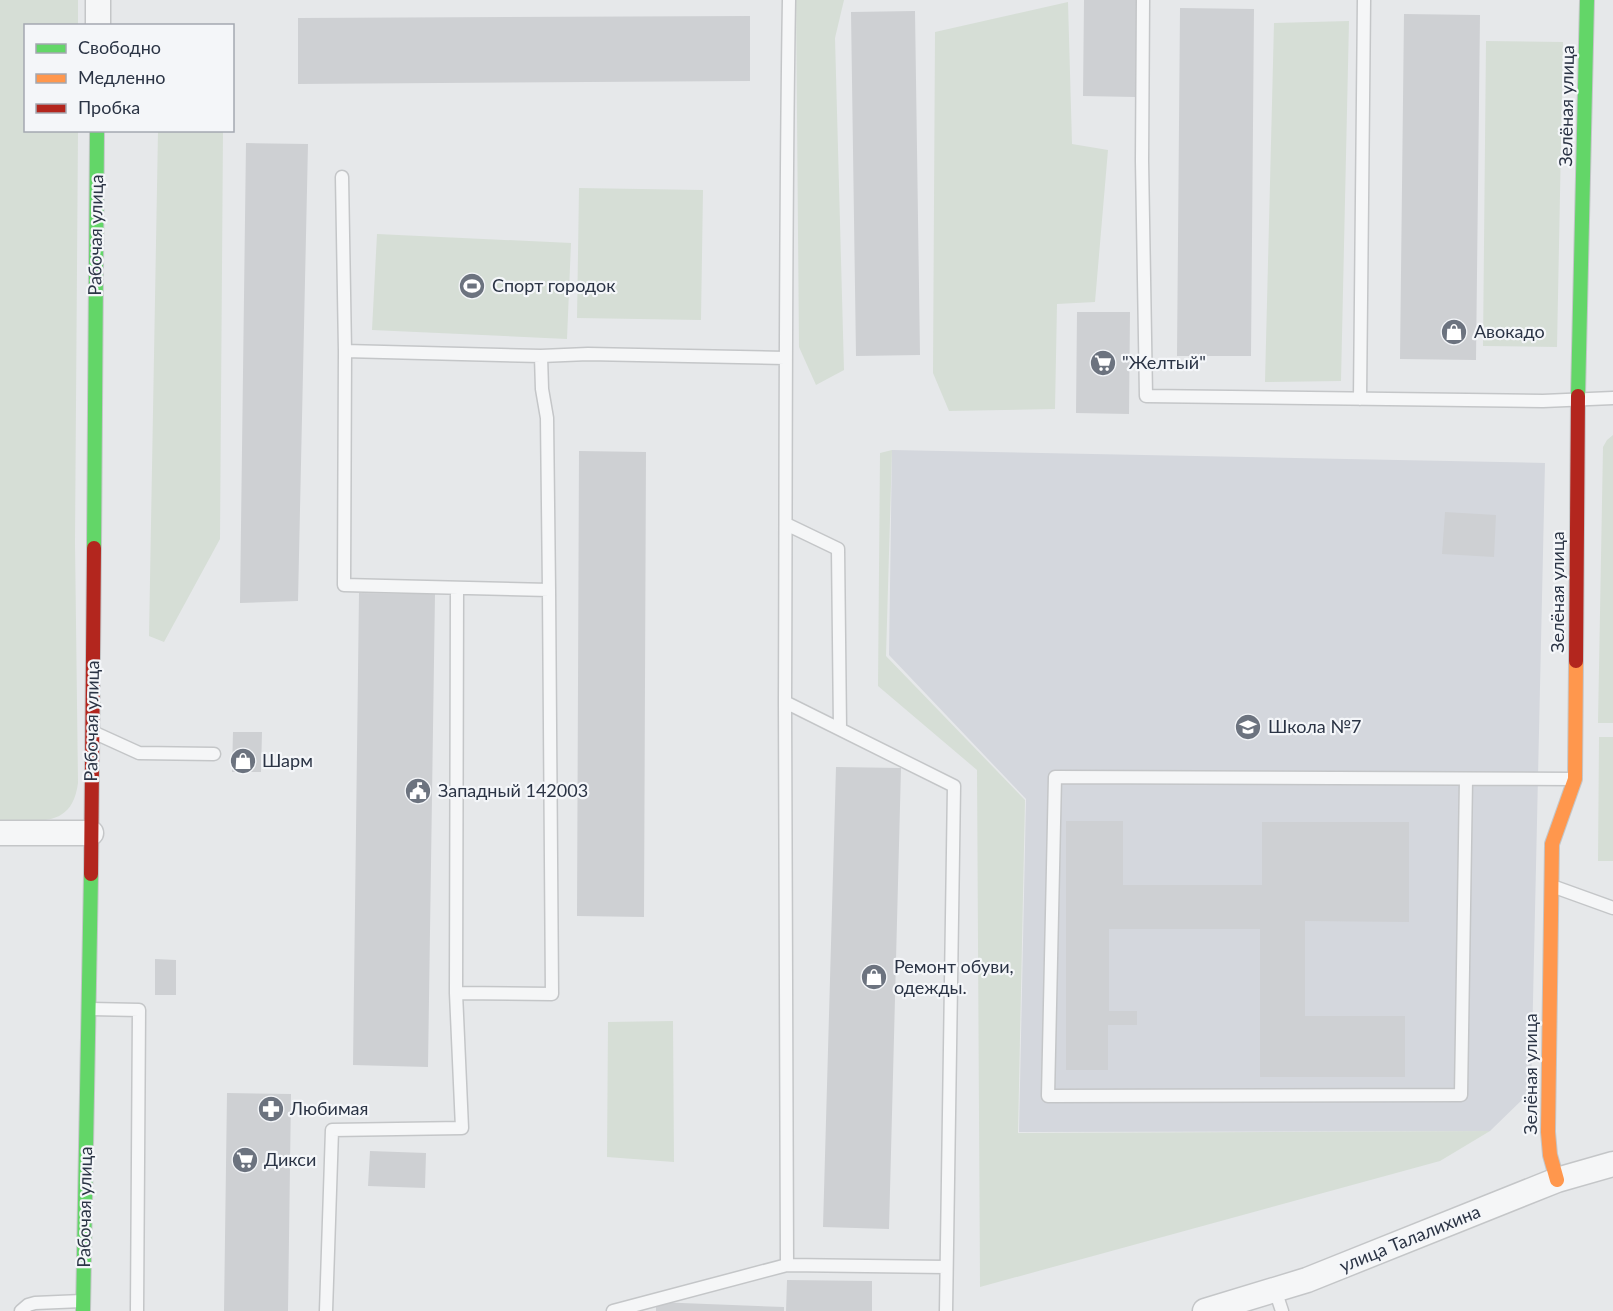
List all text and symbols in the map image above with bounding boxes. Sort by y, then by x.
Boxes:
legend [24,24,234,132]
text: Свободно [78,36,161,58]
street label: Зелёная улица [1554,45,1578,167]
text: Медленно [78,66,166,88]
text: Пробка [78,96,140,118]
street label: Рабочая улица [83,174,107,296]
sports icon: Спорт городок [457,271,487,301]
place label: Спорт городок [492,274,616,296]
shop icon: Авокадо [1439,317,1469,347]
place label: Авокадо [1474,320,1545,342]
supermarket icon: "Желтый" [1088,348,1118,378]
place label: "Желтый" [1122,351,1206,373]
street label: Зелёная улица [1546,531,1568,653]
street label: Рабочая улица [79,660,103,782]
school or university icon: Школа №7 [1233,712,1263,742]
place label: Школа №7 [1268,715,1362,737]
shop icon: Шарм [228,746,258,776]
place label: Шарм [262,749,313,771]
public building icon: Западный 142003 [403,776,433,806]
place label: Западный 142003 [438,779,588,801]
place label: Ремонт обуви, одежды. [894,955,1014,998]
shop icon: Ремонт обуви, одежды. [859,962,889,992]
street label: Зелёная улица [1519,1013,1541,1135]
pharmacy icon: Любимая [256,1094,286,1124]
place label: Любимая [289,1097,368,1119]
supermarket icon: Дикси [230,1145,260,1175]
street label: Рабочая улица [72,1146,96,1268]
place label: Дикси [264,1148,316,1170]
street label: улица Талалихина [1336,1200,1483,1276]

